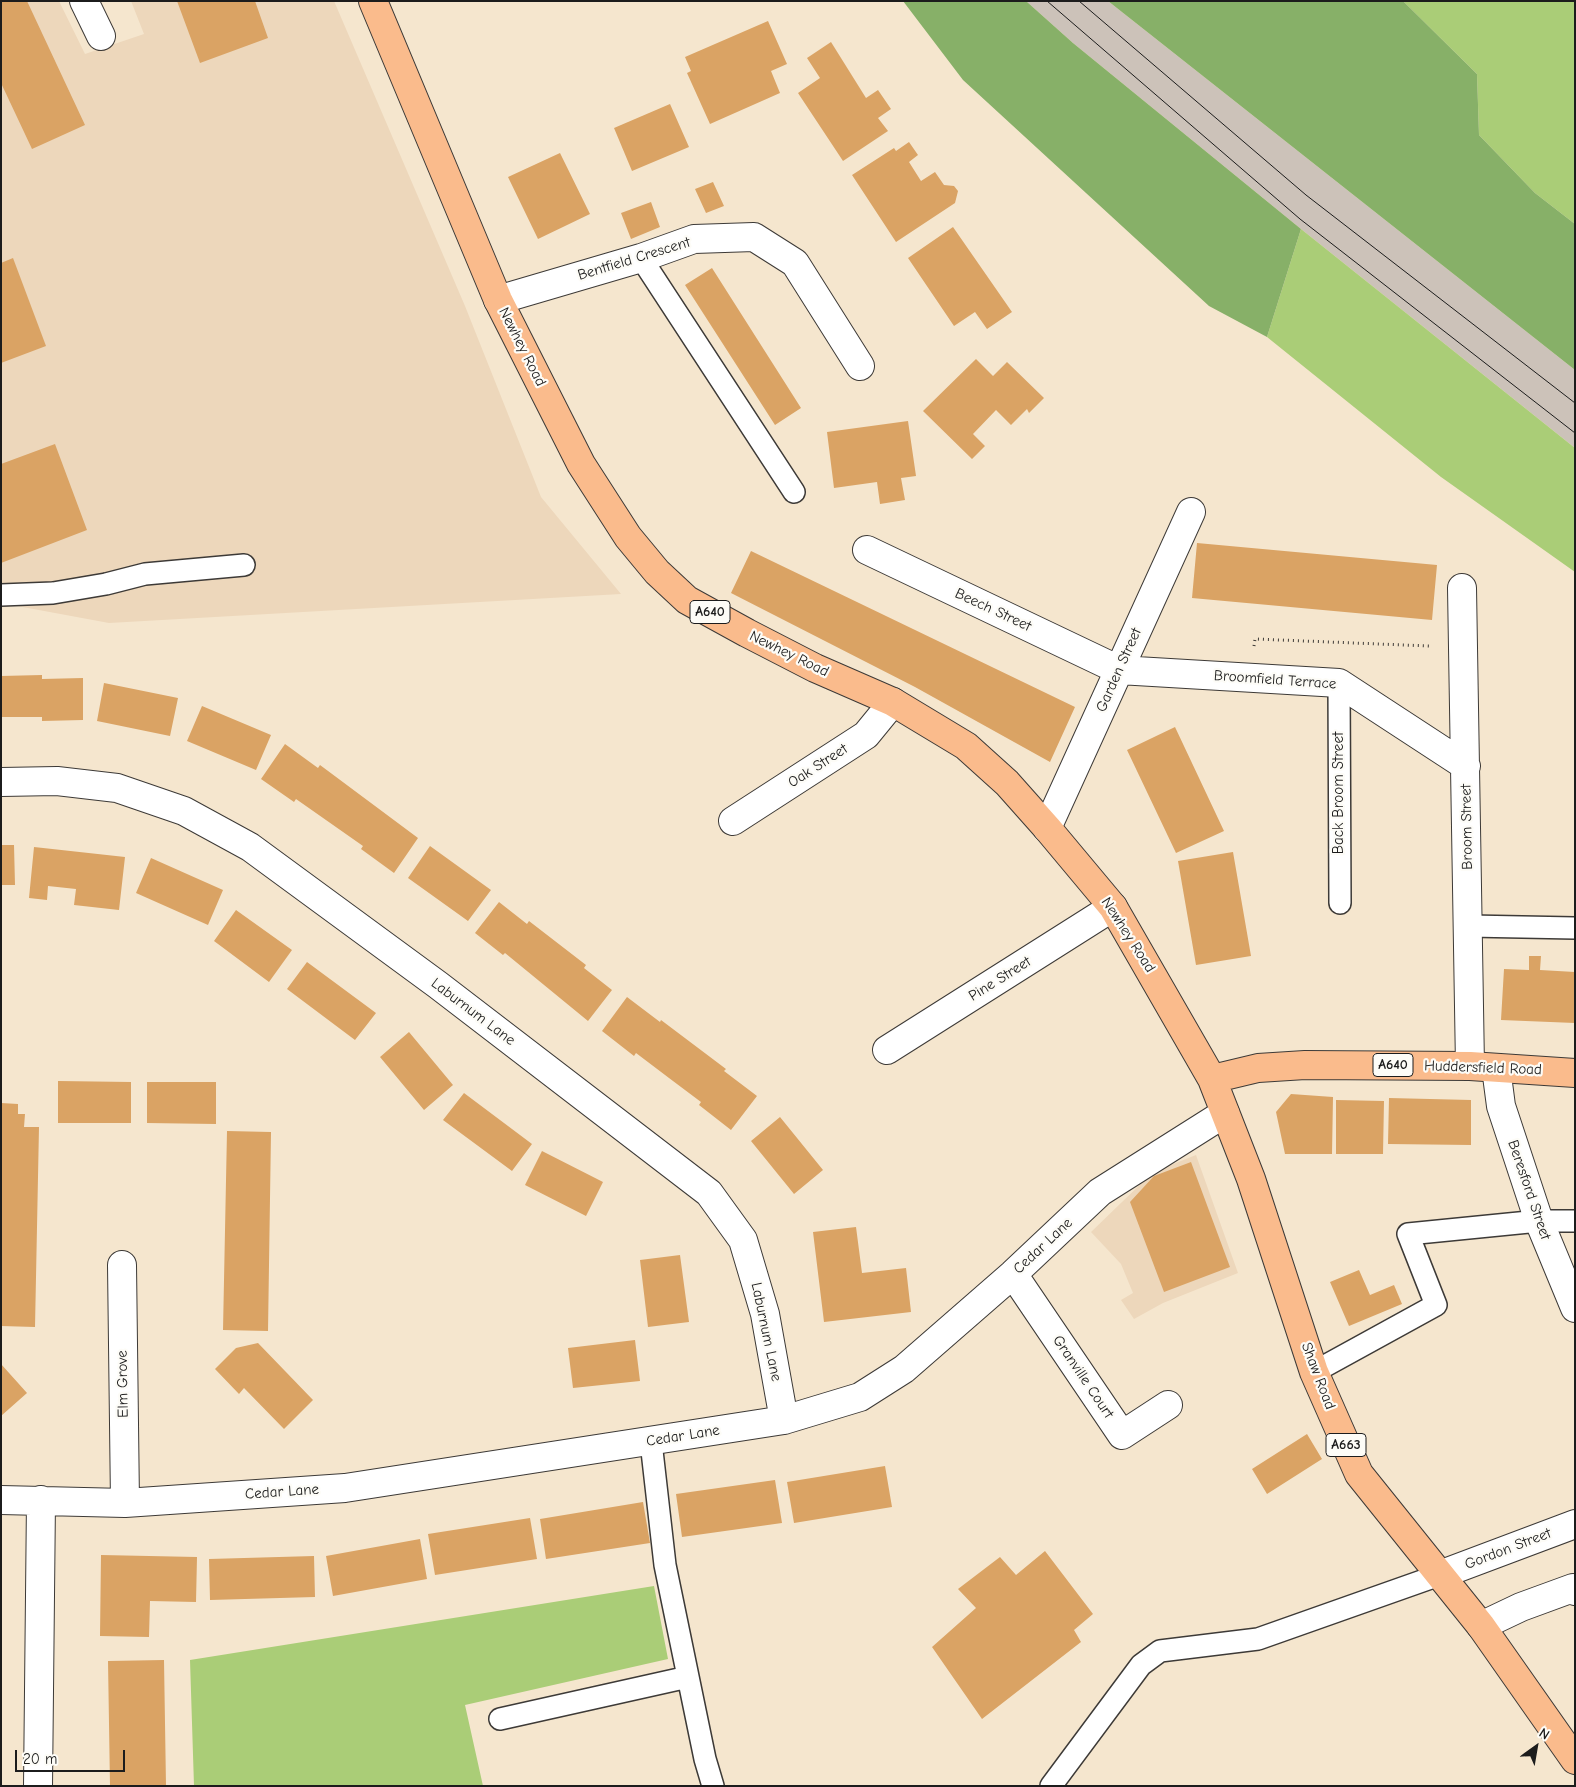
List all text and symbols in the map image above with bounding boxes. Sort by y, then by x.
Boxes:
street label: Bentfield Crescent [576,233,692,285]
street label: Newhey Road [494,305,550,389]
street label: Beech Street [952,584,1034,636]
road number: A640 [690,600,730,624]
street label: Garden Street [1092,625,1146,715]
street label: Newhey Road [746,627,832,681]
street label: Broomfield Terrace [1213,667,1337,693]
street label: Back Broom Street [1330,732,1348,854]
street label: Oak Street [785,740,851,792]
street label: Broom Street [1457,784,1477,870]
street label: Newhey Road [1097,894,1159,976]
street label: Pine Street [965,953,1035,1005]
street label: Laburnum Lane [427,974,519,1050]
road number: A640 [1373,1054,1413,1076]
street label: Huddersfield Road [1424,1057,1542,1079]
street label: Beresford Street [1504,1138,1554,1242]
street label: Cedar Lane [1010,1214,1076,1278]
street label: Laburnum Lane [747,1281,785,1383]
street label: Granville Court [1049,1332,1117,1422]
street label: Shaw Road [1297,1340,1339,1412]
street label: Elm Grove [113,1350,133,1418]
street label: Cedar Lane [645,1421,721,1451]
road number: A663 [1326,1434,1366,1456]
street label: Cedar Lane [244,1480,320,1504]
street label: Gordon Street [1462,1524,1554,1574]
north arrow [1511,1722,1561,1772]
text: N [1536,1724,1553,1743]
scale bar [18,1740,128,1772]
text: 20 m [23,1750,57,1768]

